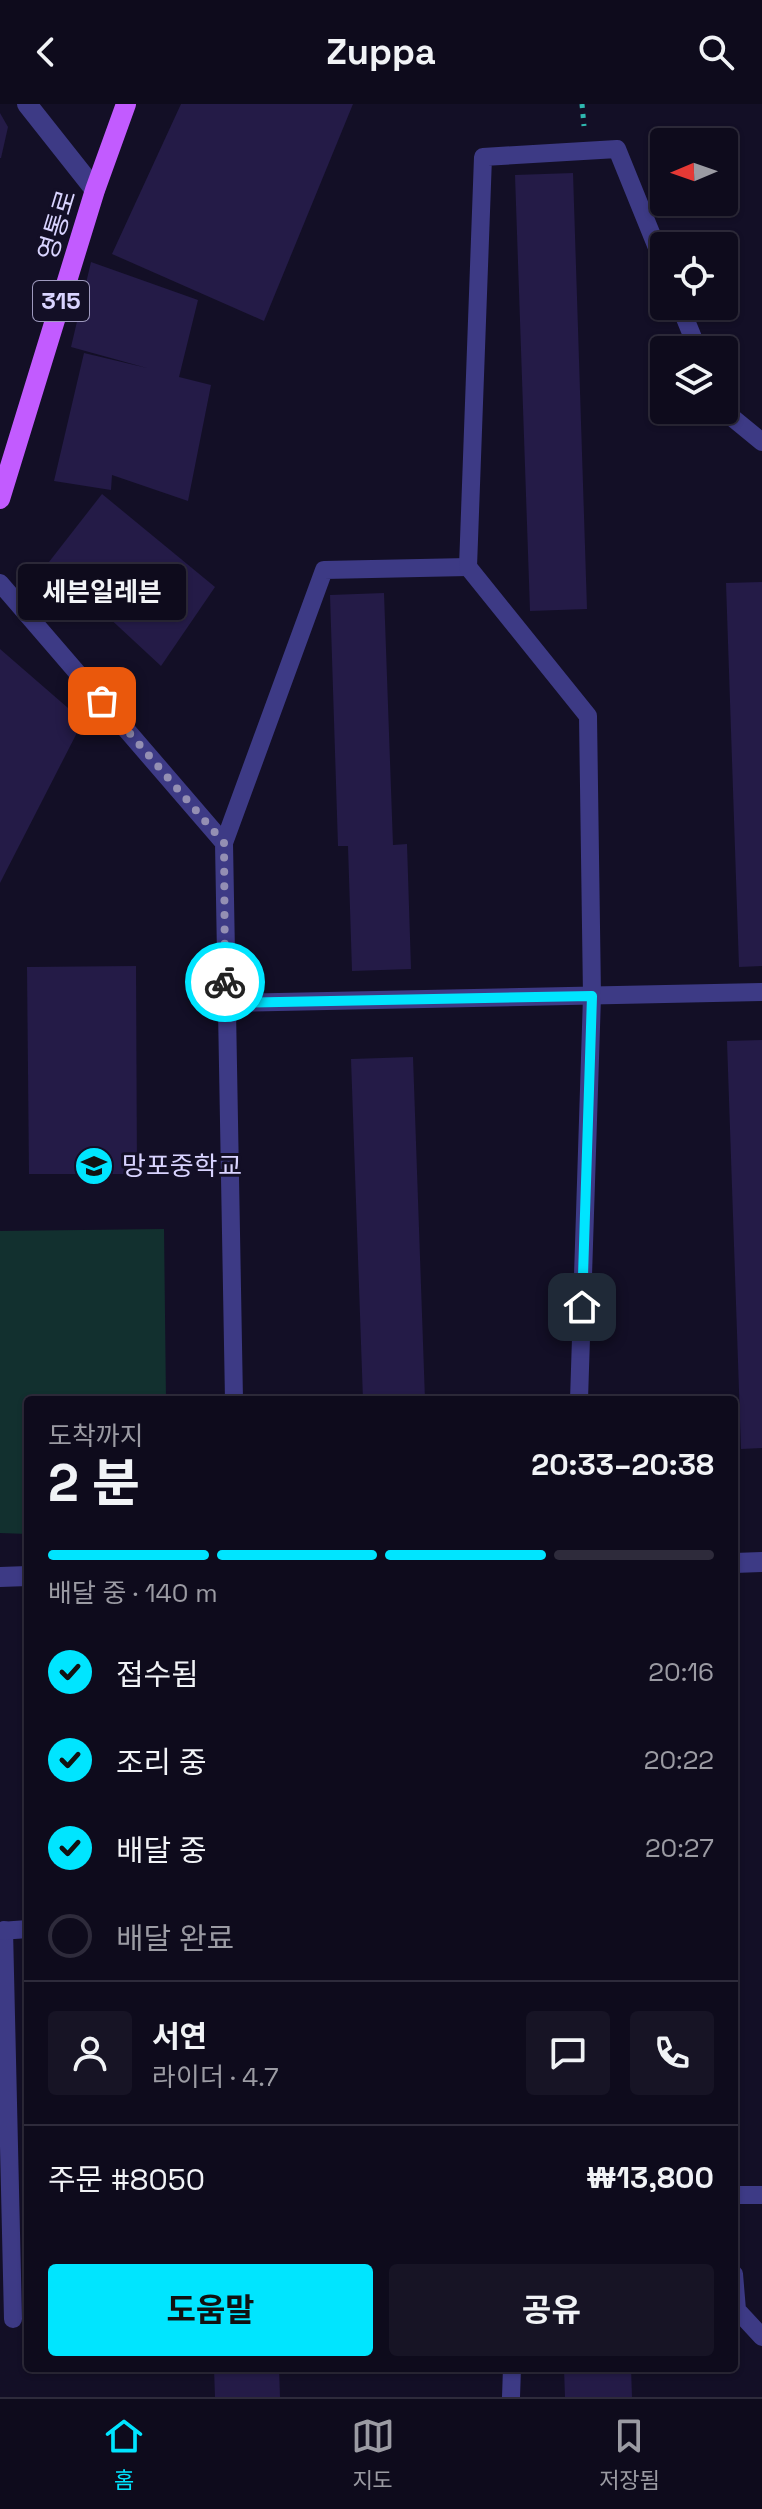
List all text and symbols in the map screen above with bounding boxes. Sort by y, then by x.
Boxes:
text: Zuppa [326,29,436,75]
icon: back [24,30,68,74]
icon: search [694,30,738,74]
north arrow [650,128,738,216]
map controls [650,128,738,424]
street label: 영통로 [30,186,84,264]
button: locate [650,232,738,320]
road number: 315 [33,281,89,321]
button: layers [650,336,738,424]
callout: 세븐일레븐 [18,565,186,621]
text: 세븐일레븐 [42,575,162,609]
pin [68,667,136,735]
icon: bag [80,679,124,723]
courier [185,942,265,1022]
icon: bike [203,960,247,1004]
school or university icon: 망포중학교 [73,1145,115,1187]
place label: 망포중학교 [122,1149,242,1183]
pin [548,1273,616,1341]
icon: home [560,1285,604,1329]
text: 도착까지 [48,1419,144,1453]
text: 20:33–20:38 [531,1445,714,1484]
text: 2 분 [48,1450,140,1516]
text: 배달 중 · 140 m [48,1576,218,1610]
icon: check [48,1650,92,1694]
text: 접수됨 [116,1655,199,1694]
text: 20:16 [648,1655,714,1689]
icon: check [48,1738,92,1782]
text: 조리 중 [116,1743,207,1782]
text: 20:22 [644,1743,714,1777]
icon: check [48,1826,92,1870]
text: 배달 중 [116,1831,207,1870]
text: 20:27 [645,1831,714,1865]
text: 배달 완료 [116,1919,234,1958]
button: person [48,2011,132,2095]
button: chat [526,2011,610,2095]
button: phone [630,2011,714,2095]
text: 서연 [152,2017,207,2056]
text: 라이더 · 4.7 [152,2060,279,2094]
text: ₩13,800 [586,2158,714,2197]
text: 주문 #8050 [48,2160,205,2199]
button: 도움말 [48,2264,373,2356]
button: 공유 [389,2264,714,2356]
tab: 홈 [102,2414,146,2494]
tab: 지도 [351,2414,395,2494]
tab: 저장됨 [599,2414,660,2494]

